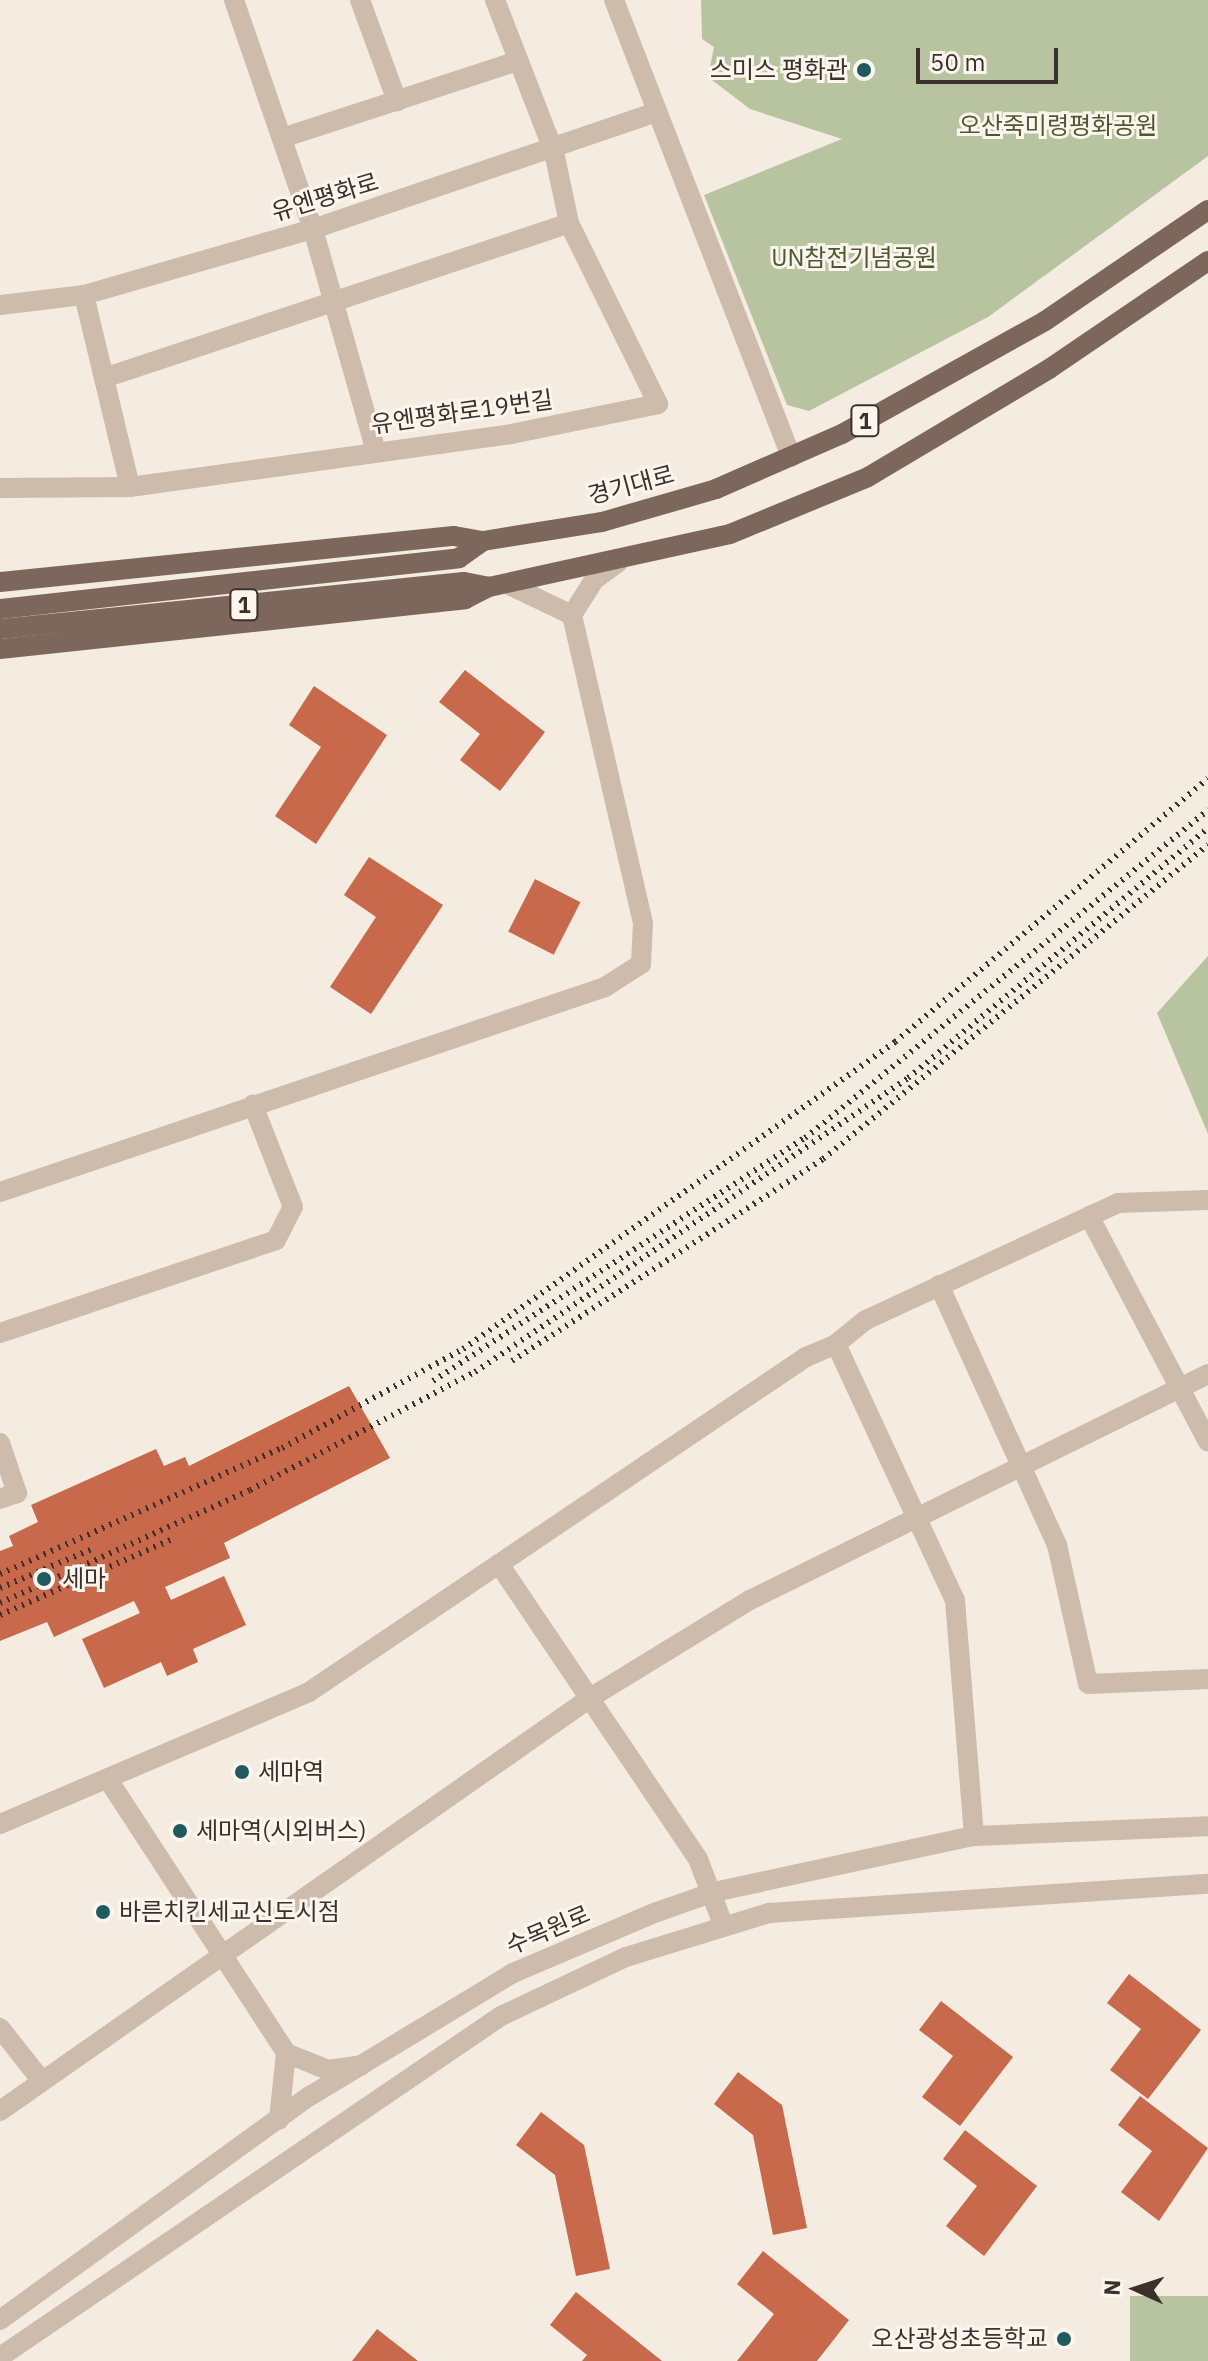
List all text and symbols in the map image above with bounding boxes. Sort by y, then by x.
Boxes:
scale bar [920,32,1062,82]
text: 50 m [930,46,985,78]
place label: 스미스 평화관 [710,56,848,84]
marker: 스미스 평화관 [855,61,873,79]
park label: 오산죽미령평화공원 [959,112,1157,140]
street label: 유엔평화로 [268,167,382,227]
park label: UN참전기념공원 [771,244,937,272]
street label: 유엔평화로19번길 [369,385,555,439]
road number: 1 [849,403,881,439]
street label: 경기대로 [585,460,677,510]
road number: 1 [228,587,260,623]
place label: 세마 [62,1565,106,1593]
marker: 세마 [33,1568,55,1590]
place label: 세마역 [258,1758,324,1786]
marker: 세마역 [233,1763,251,1781]
place label: 세마역(시외버스) [196,1817,367,1845]
marker: 세마역(시외버스) [171,1822,189,1840]
place label: 바른치킨세교신도시점 [119,1898,340,1926]
street label: 수목원로 [502,1899,594,1961]
marker: 바른치킨세교신도시점 [94,1903,112,1921]
north arrow [1096,2249,1176,2329]
text: N [1097,2279,1126,2296]
place label: 오산광성초등학교 [871,2325,1048,2353]
marker: 오산광성초등학교 [1055,2330,1073,2348]

